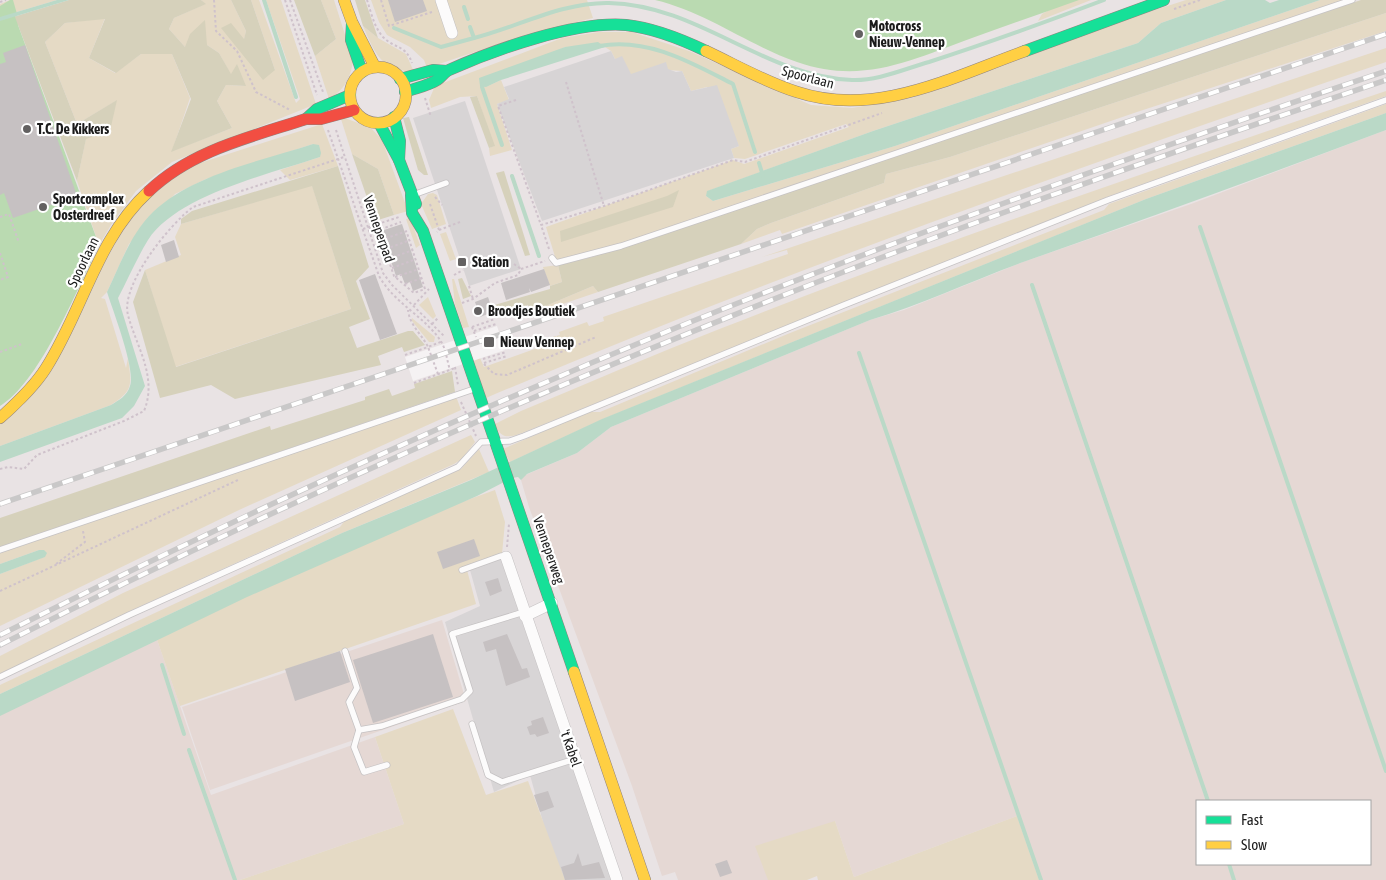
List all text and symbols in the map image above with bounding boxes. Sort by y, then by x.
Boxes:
place label: Motocross Nieuw-Vennep [869,18,945,50]
marker: Motocross Nieuw-Vennep [853,28,865,40]
street label: Spoorlaan [780,62,836,92]
place label: T.C. De Kikkers [37,121,109,137]
marker: T.C. De Kikkers [21,123,33,135]
place label: Sportcomplex Oosterdreef [53,191,124,223]
street label: Venneperpad [360,193,398,265]
marker: Sportcomplex Oosterdreef [37,201,49,213]
street label: Spoorlaan [64,235,102,289]
place label: Station [472,254,509,270]
marker: Station [456,256,468,268]
place label: Broodjes Boutiek [488,303,576,319]
marker: Broodjes Boutiek [472,305,484,317]
place label: Nieuw Vennep [500,334,575,350]
marker: Nieuw Vennep [482,335,496,349]
street label: Venneperweg [530,514,568,586]
street label: 't Kabel [557,727,585,769]
legend [1196,800,1371,865]
text: Fast [1241,811,1263,828]
text: Slow [1241,836,1267,853]

